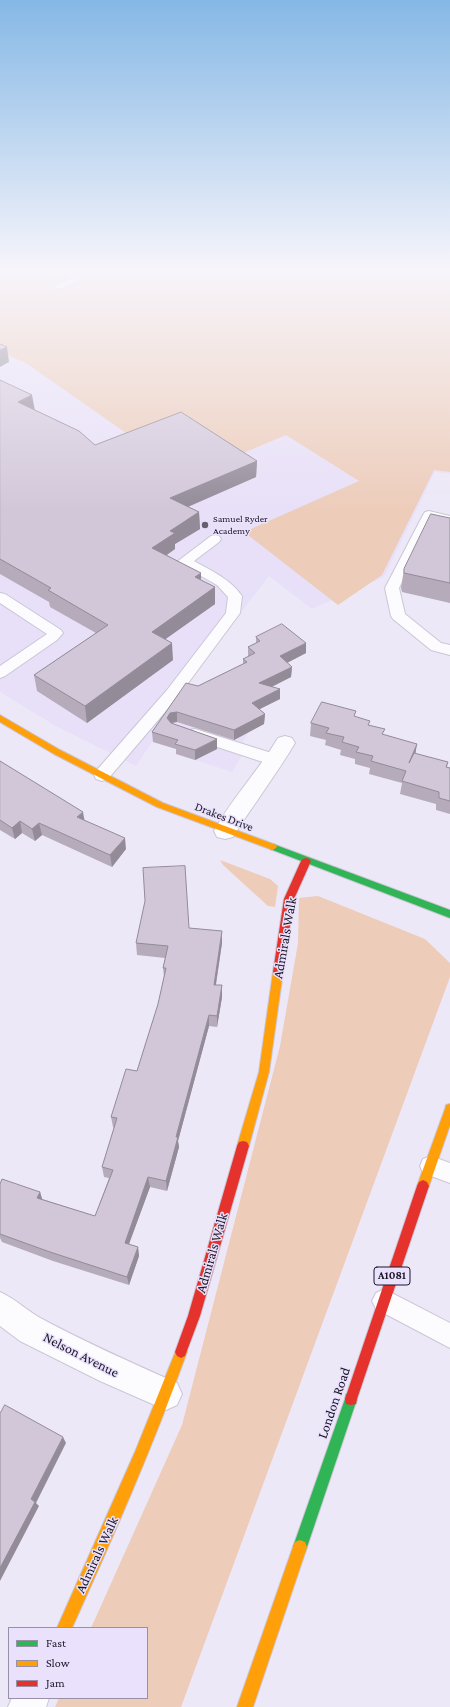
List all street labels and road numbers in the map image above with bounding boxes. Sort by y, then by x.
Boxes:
street label: Drakes Drive [193,799,255,835]
street label: Admirals Walk [270,896,300,980]
street label: Admirals Walk [193,1211,231,1295]
road number: A1081 [374,1267,410,1285]
street label: Nelson Avenue [40,1329,122,1381]
street label: London Road [314,1365,354,1441]
street label: Admirals Walk [72,1514,122,1596]

